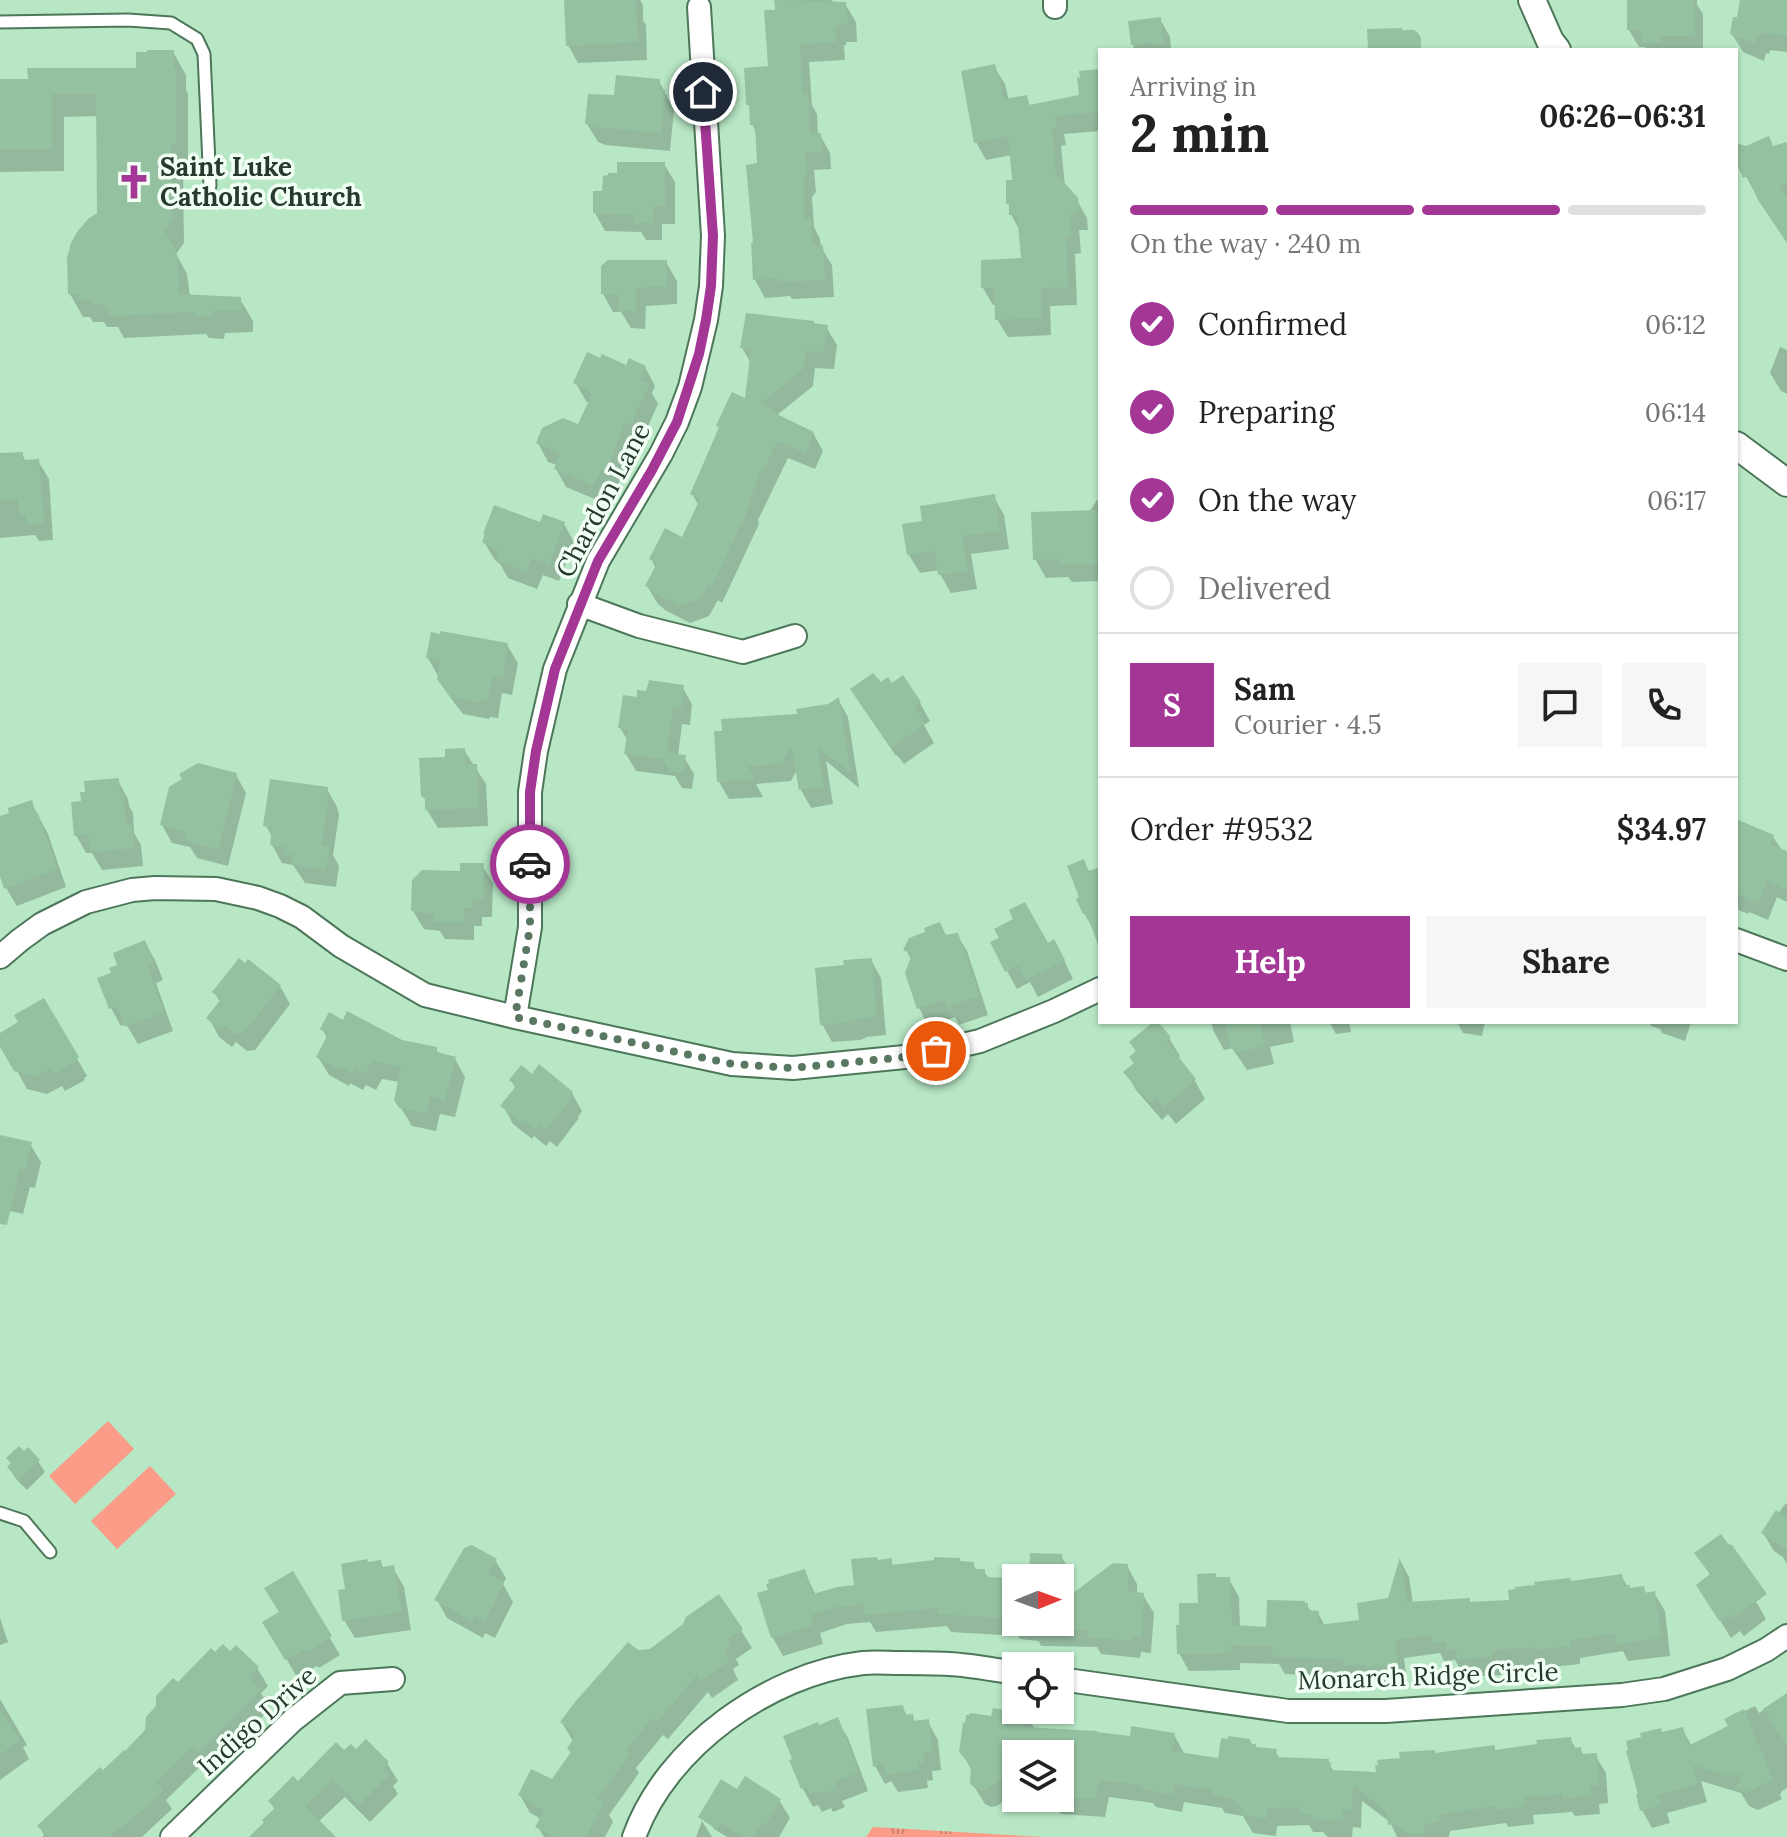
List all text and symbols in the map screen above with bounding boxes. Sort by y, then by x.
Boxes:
pin [669,58,737,126]
icon: home [681,70,725,114]
text: Arriving in [1130,70,1257,103]
text: 06:26–06:31 [1539,97,1706,135]
text: 2 min [1130,100,1269,166]
place label: Saint Luke Catholic Church [160,150,362,213]
church icon: Saint Luke Catholic Church [115,163,153,201]
text: On the way · 240 m [1130,227,1361,260]
icon: check [1130,302,1174,346]
text: Confirmed [1198,305,1347,343]
text: 06:12 [1645,308,1706,341]
icon: check [1130,390,1174,434]
text: Preparing [1198,393,1335,431]
text: 06:14 [1645,396,1706,429]
street label: Chardon Lane [548,417,657,583]
icon: check [1130,478,1174,522]
text: On the way [1198,481,1356,519]
text: 06:17 [1647,484,1706,517]
text: Delivered [1198,569,1331,607]
button: chat [1518,663,1602,747]
button: phone [1622,663,1706,747]
text: Sam [1234,670,1295,708]
text: S [1163,686,1181,724]
text: Courier · 4.5 [1234,708,1382,741]
text: Order #9532 [1130,810,1313,848]
text: $34.97 [1617,810,1706,848]
courier [490,824,570,904]
icon: car [508,842,552,886]
button: Help [1130,916,1410,1008]
button: Share [1426,916,1706,1008]
pin [902,1017,970,1085]
icon: bag [914,1029,958,1073]
north arrow [1002,1564,1074,1636]
map controls [1002,1564,1074,1812]
button: locate [1002,1652,1074,1724]
street label: Monarch Ridge Circle [1297,1654,1559,1697]
street label: Indigo Drive [190,1659,323,1783]
button: layers [1002,1740,1074,1812]

